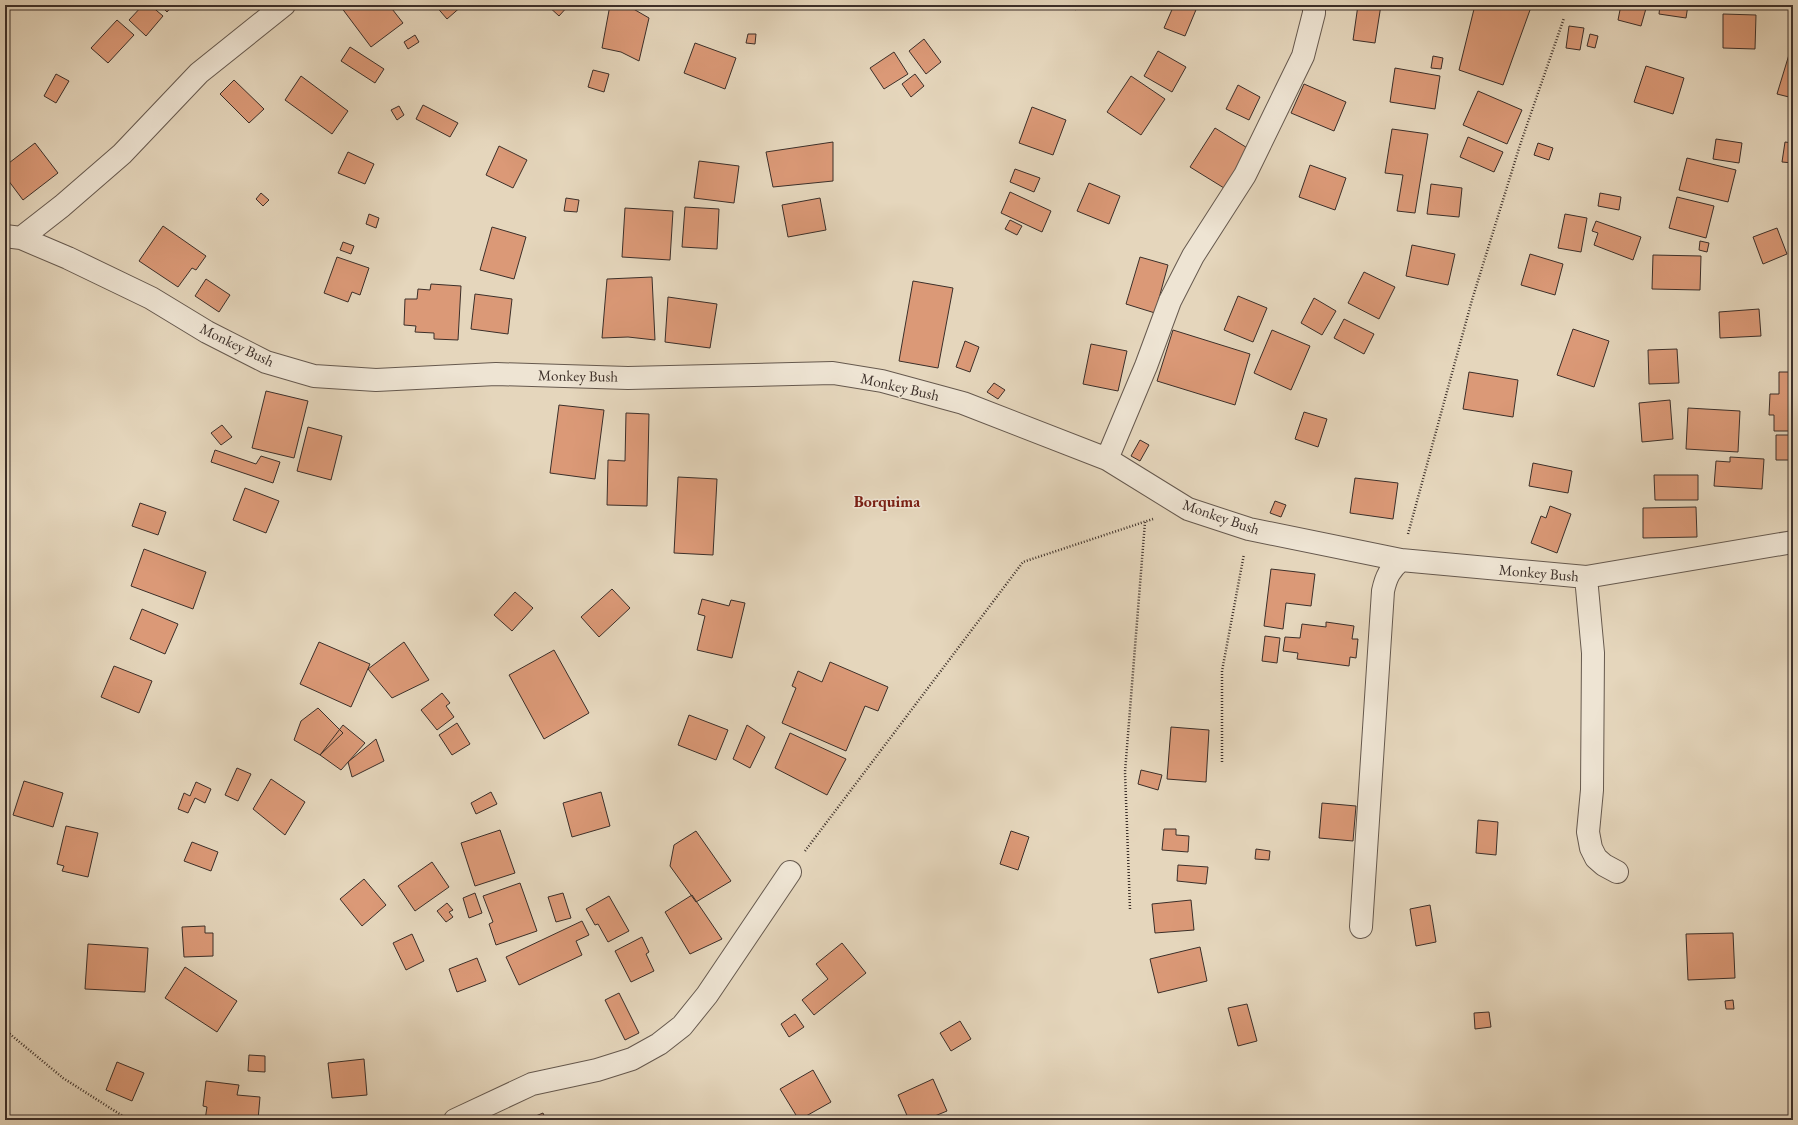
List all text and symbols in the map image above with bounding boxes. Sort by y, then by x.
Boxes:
street label: Monkey Bush [197,318,278,371]
street label: Monkey Bush [538,365,619,386]
street label: Monkey Bush [859,368,942,405]
district label: Borquima [854,491,921,512]
street label: Monkey Bush [1180,494,1262,539]
street label: Monkey Bush [1498,560,1580,585]

